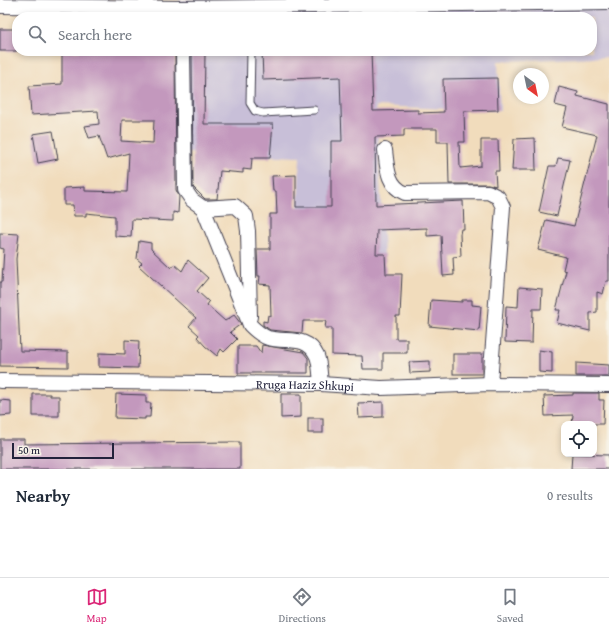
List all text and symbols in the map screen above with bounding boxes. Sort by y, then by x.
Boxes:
search box [12,12,597,56]
icon: search [26,23,48,45]
text: Search here [58,24,132,45]
north arrow [513,68,549,104]
street label: Rruga Haziz Shkupi [256,375,355,395]
map controls [561,421,597,457]
button: locate [561,421,597,457]
scale bar [12,441,114,460]
text: 50 m [18,442,40,458]
text: Nearby [16,483,70,508]
text: 0 results [547,486,593,505]
tab: Map [86,586,108,626]
tab: Directions [279,586,326,626]
tab: Saved [497,586,523,626]

